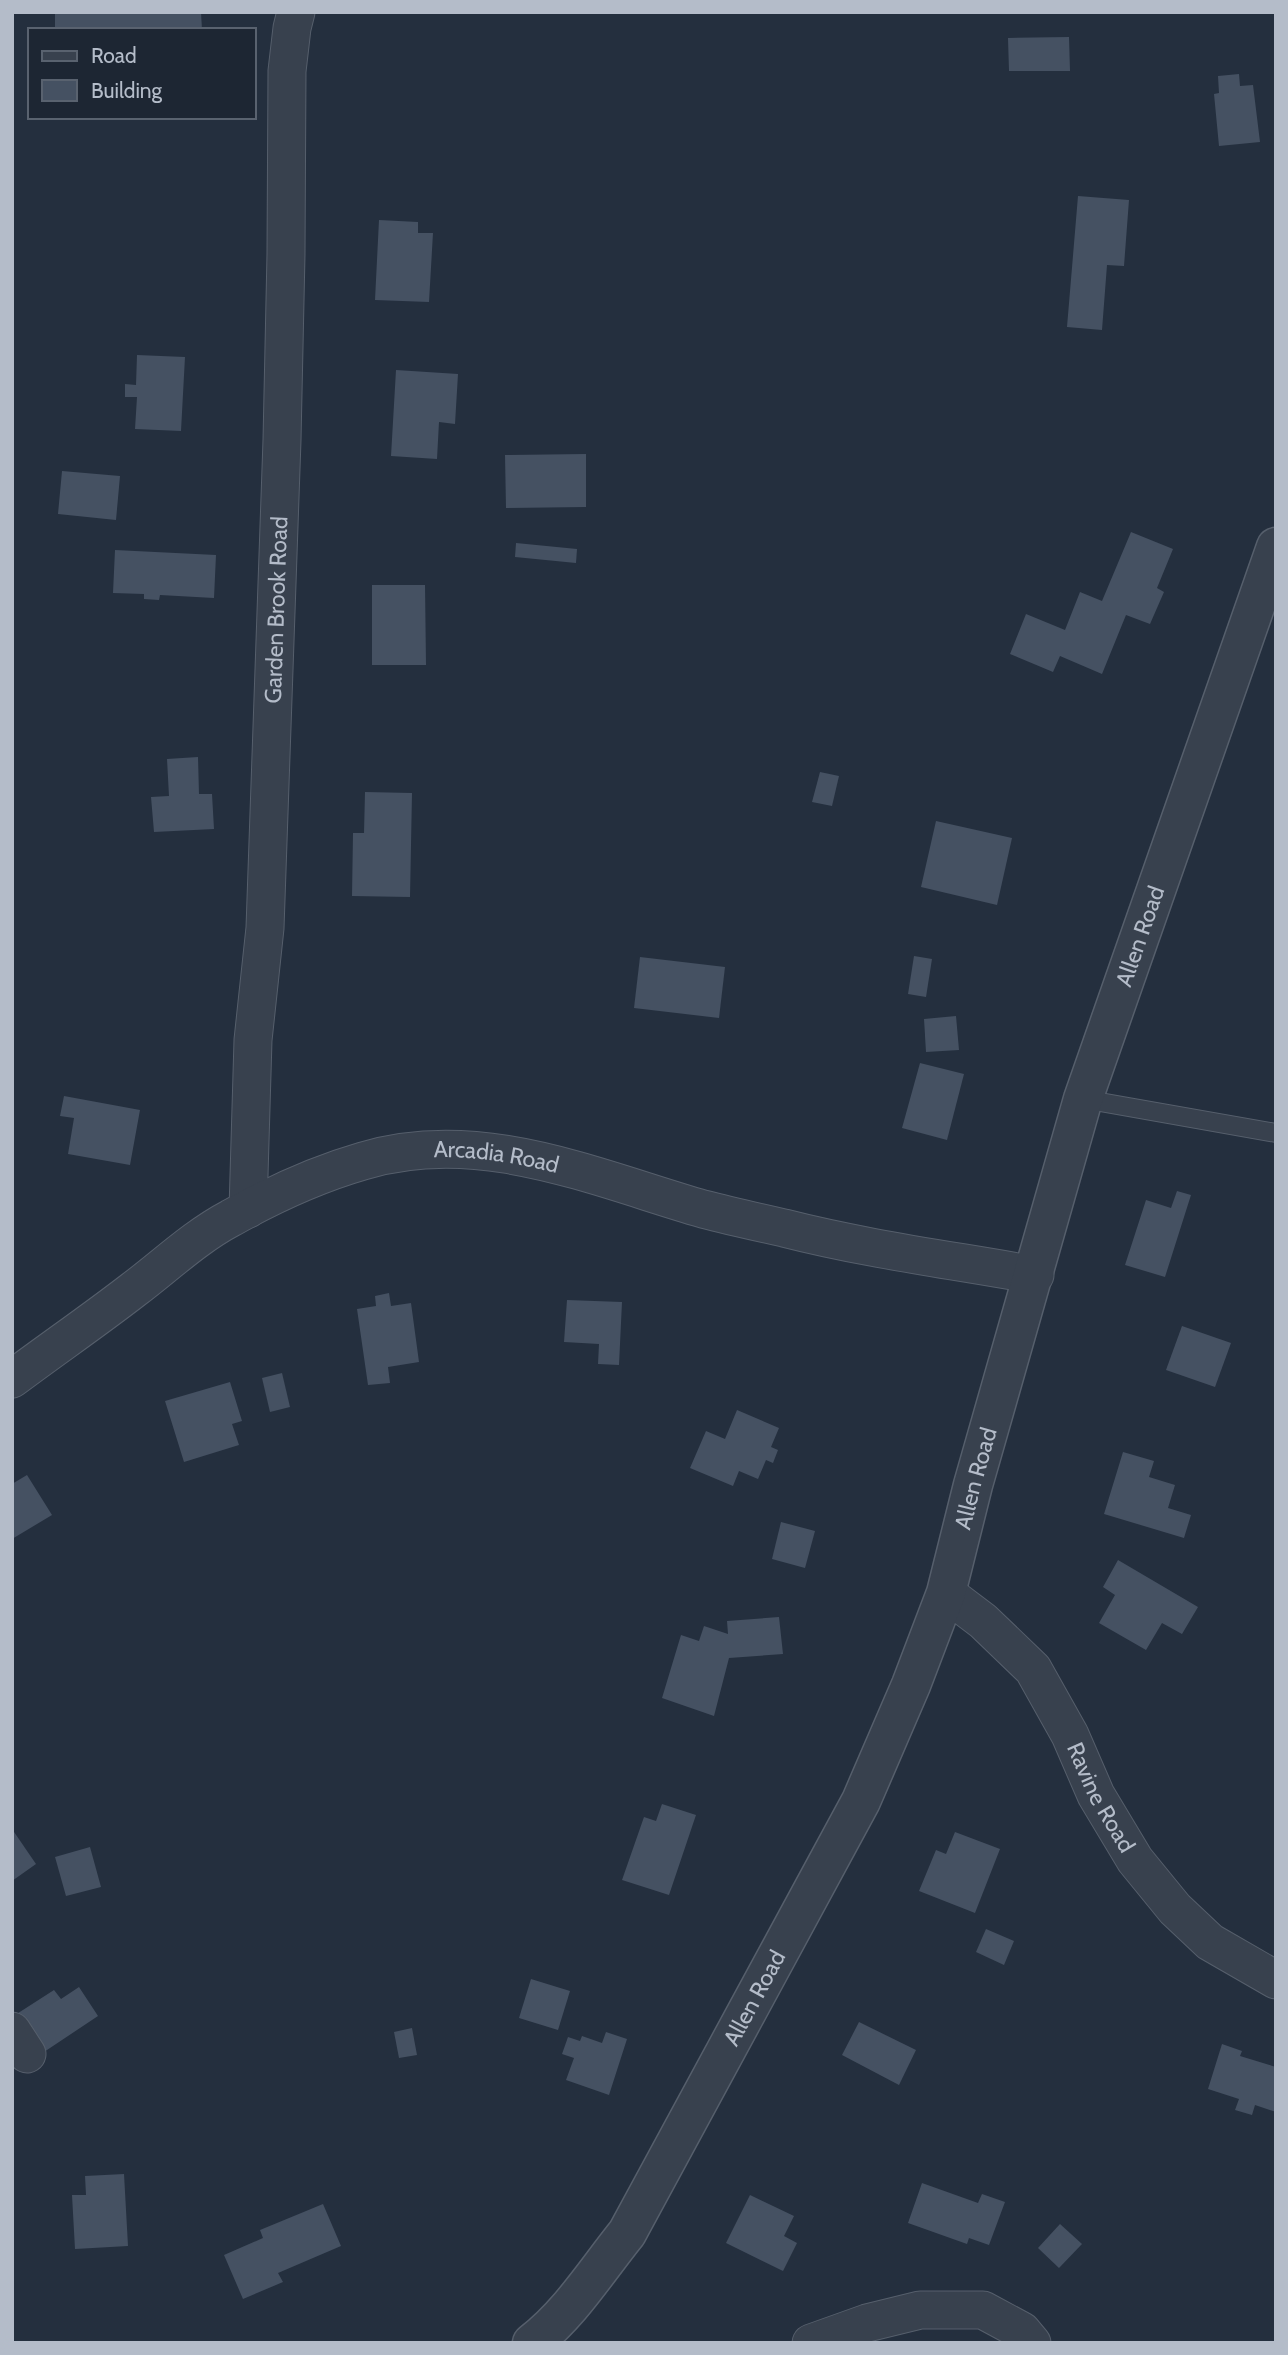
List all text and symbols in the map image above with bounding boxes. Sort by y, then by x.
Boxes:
legend [28,28,256,119]
text: Road [91,43,137,68]
text: Building [91,78,163,103]
street label: Garden Brook Road [259,516,293,704]
street label: Allen Road [1109,882,1170,990]
street label: Arcadia Road [433,1135,562,1179]
street label: Allen Road [948,1424,1003,1532]
street label: Ravine Road [1061,1738,1141,1857]
street label: Allen Road [717,1945,791,2051]

